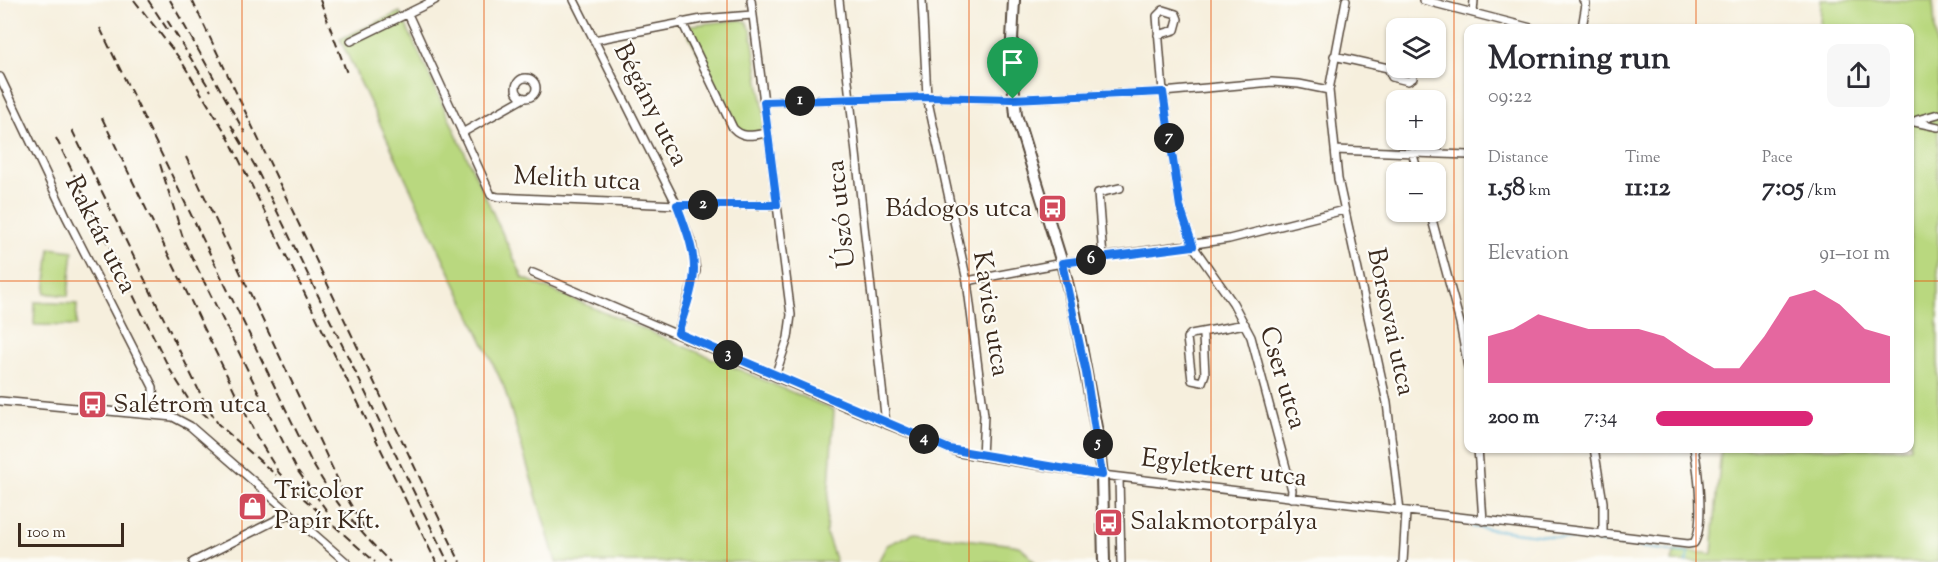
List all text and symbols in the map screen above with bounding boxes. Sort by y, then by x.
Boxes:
map controls [1386,18,1446,222]
button: layers [1386,18,1446,78]
text: Morning run [1488,36,1670,84]
street label: Bégány utca [603,37,697,173]
pin [987,37,1038,99]
button: share [1827,44,1890,107]
icon: arrive [996,46,1029,79]
text: 09:22 [1488,83,1532,112]
pin: 1 [785,86,815,116]
text: 1 [797,89,803,112]
button: + [1386,90,1446,150]
pin: 7 [1154,123,1184,153]
text: 7 [1165,126,1173,149]
text: Distance [1488,147,1548,170]
text: Time [1625,147,1661,170]
text: Pace [1762,147,1793,170]
street label: Melith utca [512,158,642,202]
street label: Úszó utca [818,158,866,270]
button: − [1386,162,1446,222]
street label: Raktár utca [54,170,146,300]
text: 1.58 [1488,170,1525,207]
text: 11:12 [1625,170,1670,207]
text: 7:05 [1762,170,1804,207]
text: km [1525,180,1551,203]
text: /km [1804,180,1837,203]
pin: 2 [688,190,718,220]
place label: Bádogos utca [885,191,1032,228]
text: 2 [699,193,707,216]
bus stop icon: Bádogos utca [1037,193,1069,225]
text: Elevation [1488,240,1569,269]
text: 91–101 m [1819,240,1890,269]
pin: 6 [1076,245,1106,275]
street label: Borsovai utca [1356,245,1424,399]
text: 6 [1087,248,1095,271]
street label: Kavics utca [962,249,1018,379]
street label: Cser utca [1249,322,1315,434]
pin: 3 [713,340,743,370]
text: 3 [725,343,731,366]
place label: Salétrom utca [113,387,267,424]
bus stop icon: Salétrom utca [76,389,108,421]
text: 200 m [1488,404,1539,433]
text: 7:34 [1584,404,1617,433]
pin: 4 [909,424,939,454]
text: 4 [920,427,928,450]
pin: 5 [1083,429,1113,459]
text: 5 [1095,432,1101,455]
street label: Egyletkert utca [1139,440,1309,498]
place label: Tricolor Papír Kft. [274,473,380,540]
shop icon: Tricolor Papír Kft. [237,490,269,522]
place label: Salakmotorpálya [1130,504,1317,541]
bus stop icon: Salakmotorpálya [1093,506,1125,538]
scale bar [18,520,124,548]
text: 100 m [27,522,66,545]

